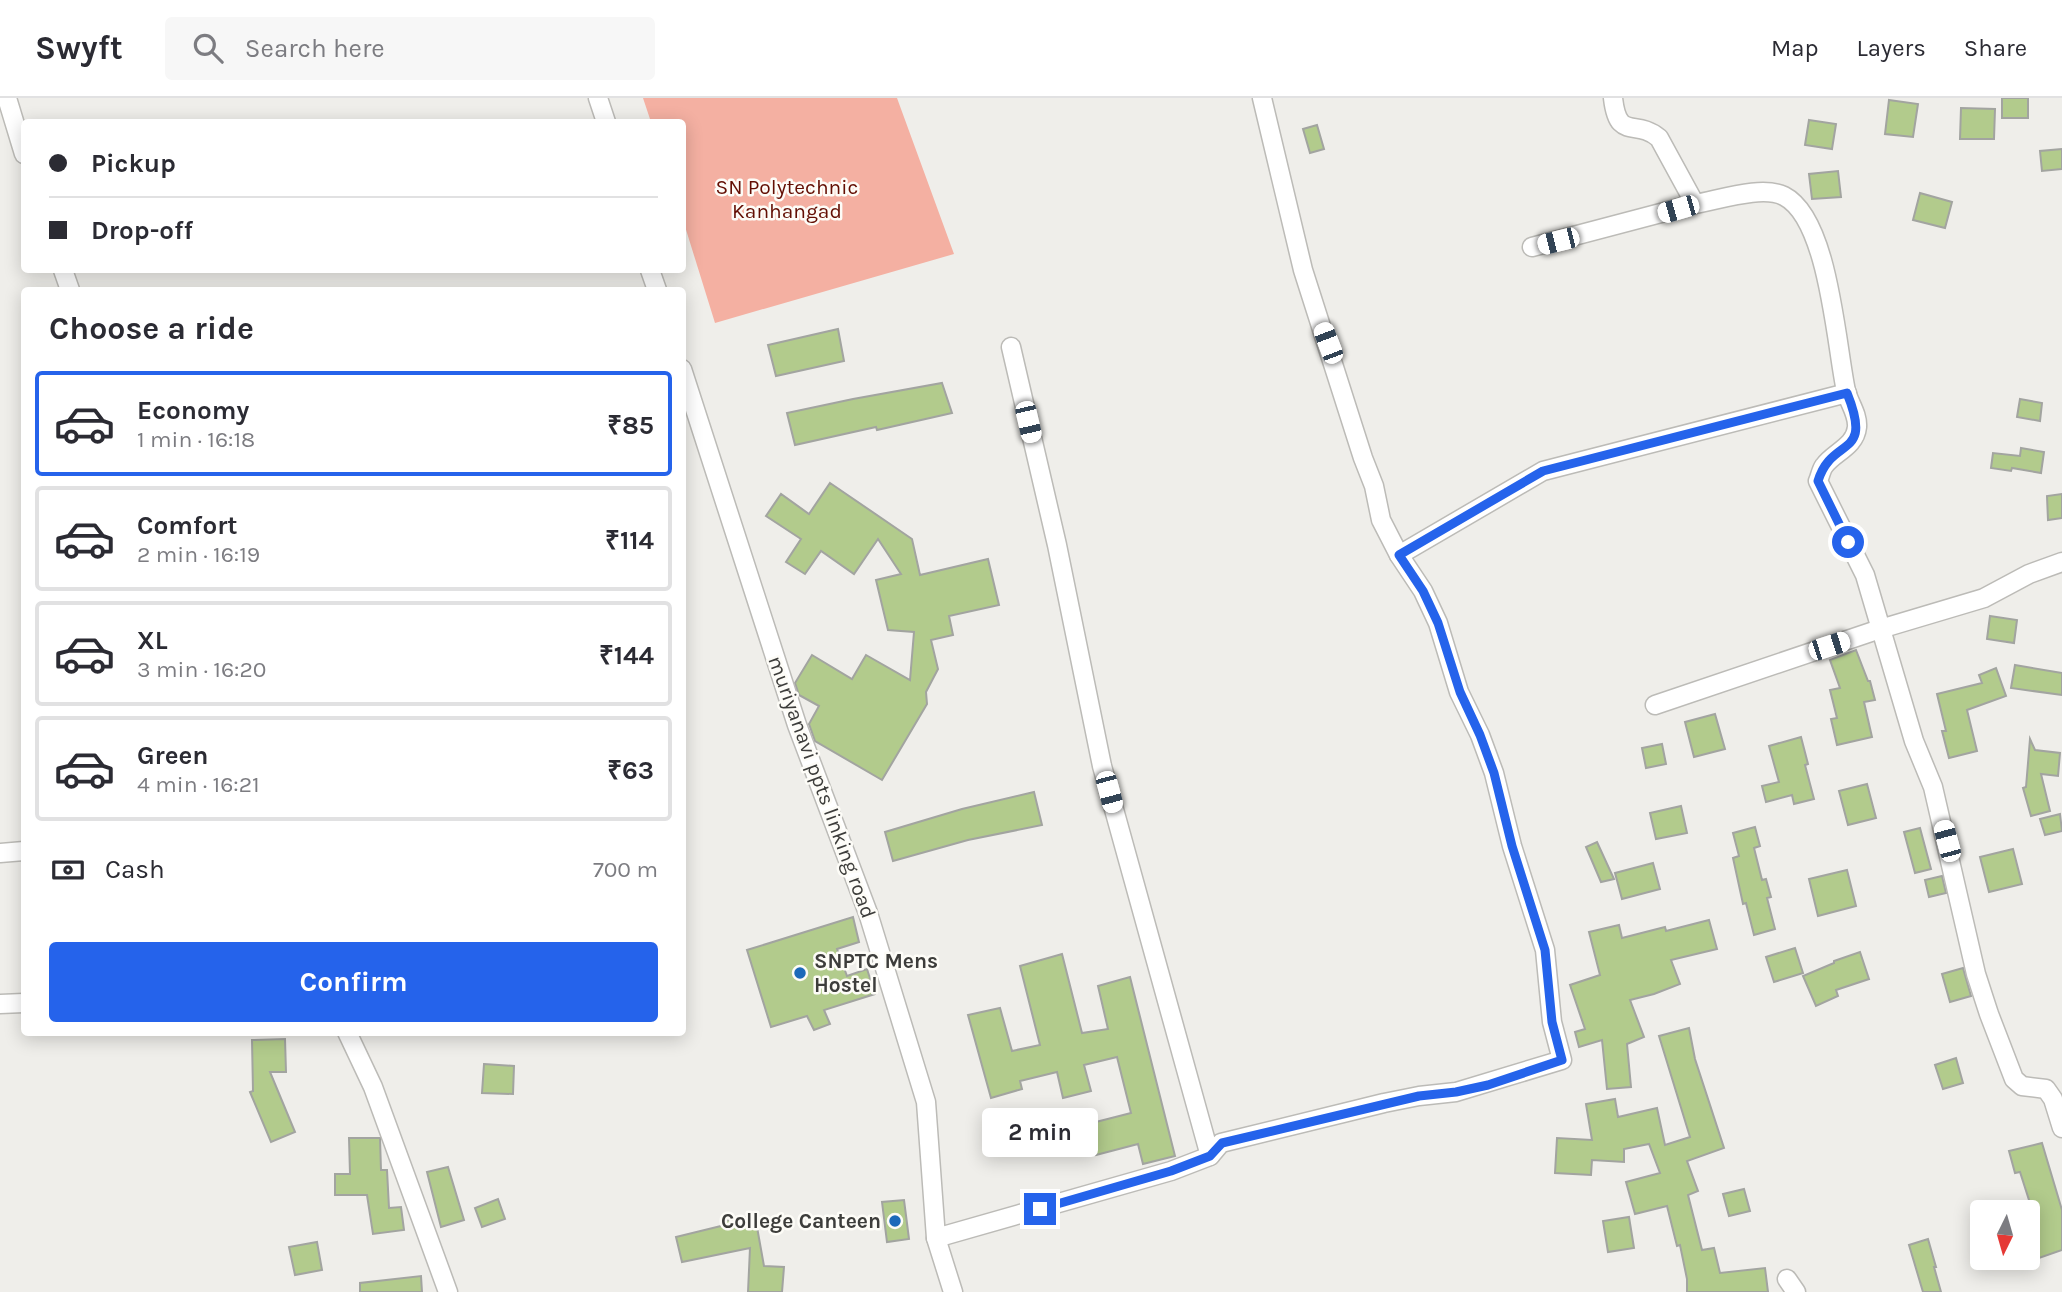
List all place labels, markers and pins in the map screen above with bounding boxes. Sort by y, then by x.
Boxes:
place label: SNPTC Mens Hostel [814,949,938,997]
marker: SNPTC Mens Hostel [792,965,808,981]
place label: College Canteen [721,1209,881,1233]
marker: College Canteen [887,1213,903,1229]

